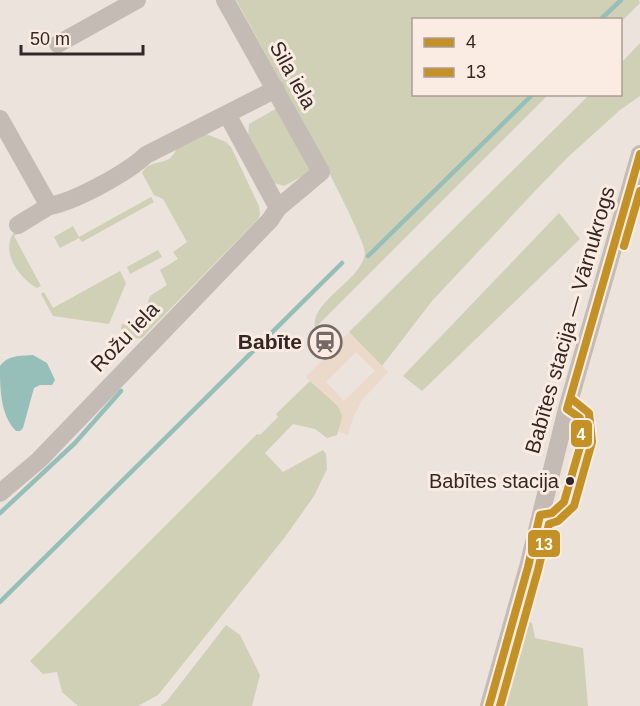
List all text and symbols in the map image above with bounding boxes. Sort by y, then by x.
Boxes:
scale bar [21,18,142,56]
legend [412,18,622,96]
text: 50 m [30,29,70,49]
text: 4 [466,32,476,52]
street label: Sila iela [266,37,321,113]
text: 13 [466,62,486,82]
street label: Babītes stacija — Vārnukrogs [520,184,619,456]
street label: Rožu iela [86,297,164,376]
station icon: Babīte [307,324,343,360]
place label: Babīte [238,330,302,353]
line badge: 4 [570,419,593,448]
text: 4 [577,426,586,443]
place label: Babītes stacija [429,470,560,492]
marker: Babītes stacija [564,475,576,487]
line badge: 13 [527,529,561,558]
text: 13 [535,536,553,553]

